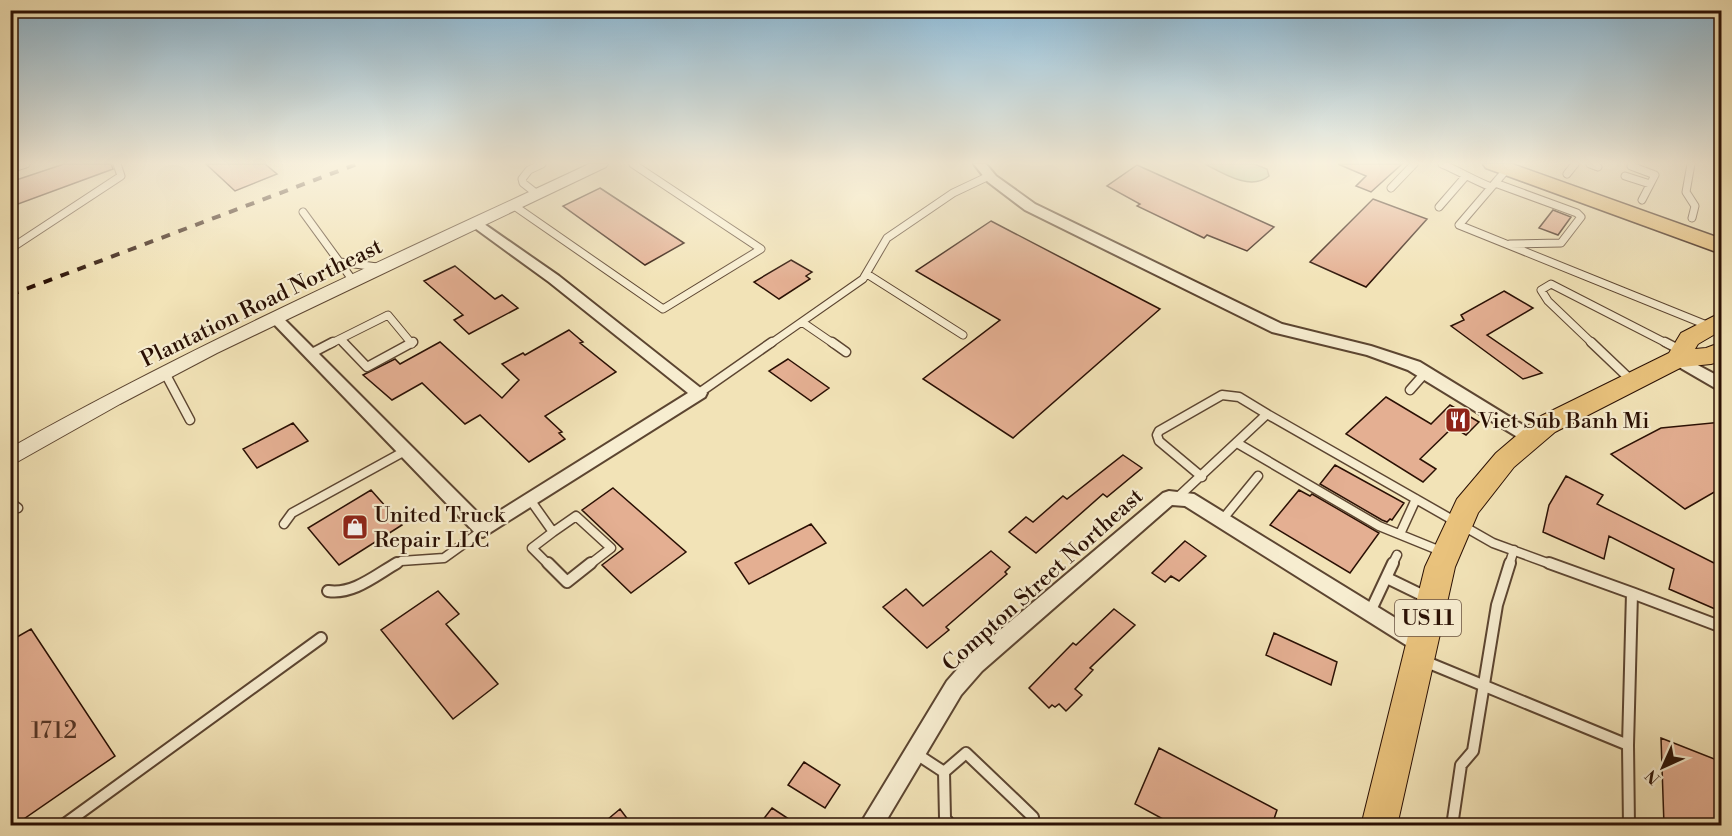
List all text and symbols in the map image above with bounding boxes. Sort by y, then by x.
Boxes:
street label: Plantation Road Northeast [137,233,387,374]
restaurant icon: Viet Sub Banh Mi [1443,405,1473,435]
place label: Viet Sub Banh Mi [1477,408,1649,435]
street label: Compton Street Northeast [937,483,1149,677]
place label: United Truck Repair LLC [374,502,507,554]
shop icon: United Truck Repair LLC [340,512,370,542]
road number: US 11 [1395,600,1461,636]
house number: 1712 [31,716,77,746]
north arrow [1633,737,1693,797]
text: N [1641,765,1665,788]

